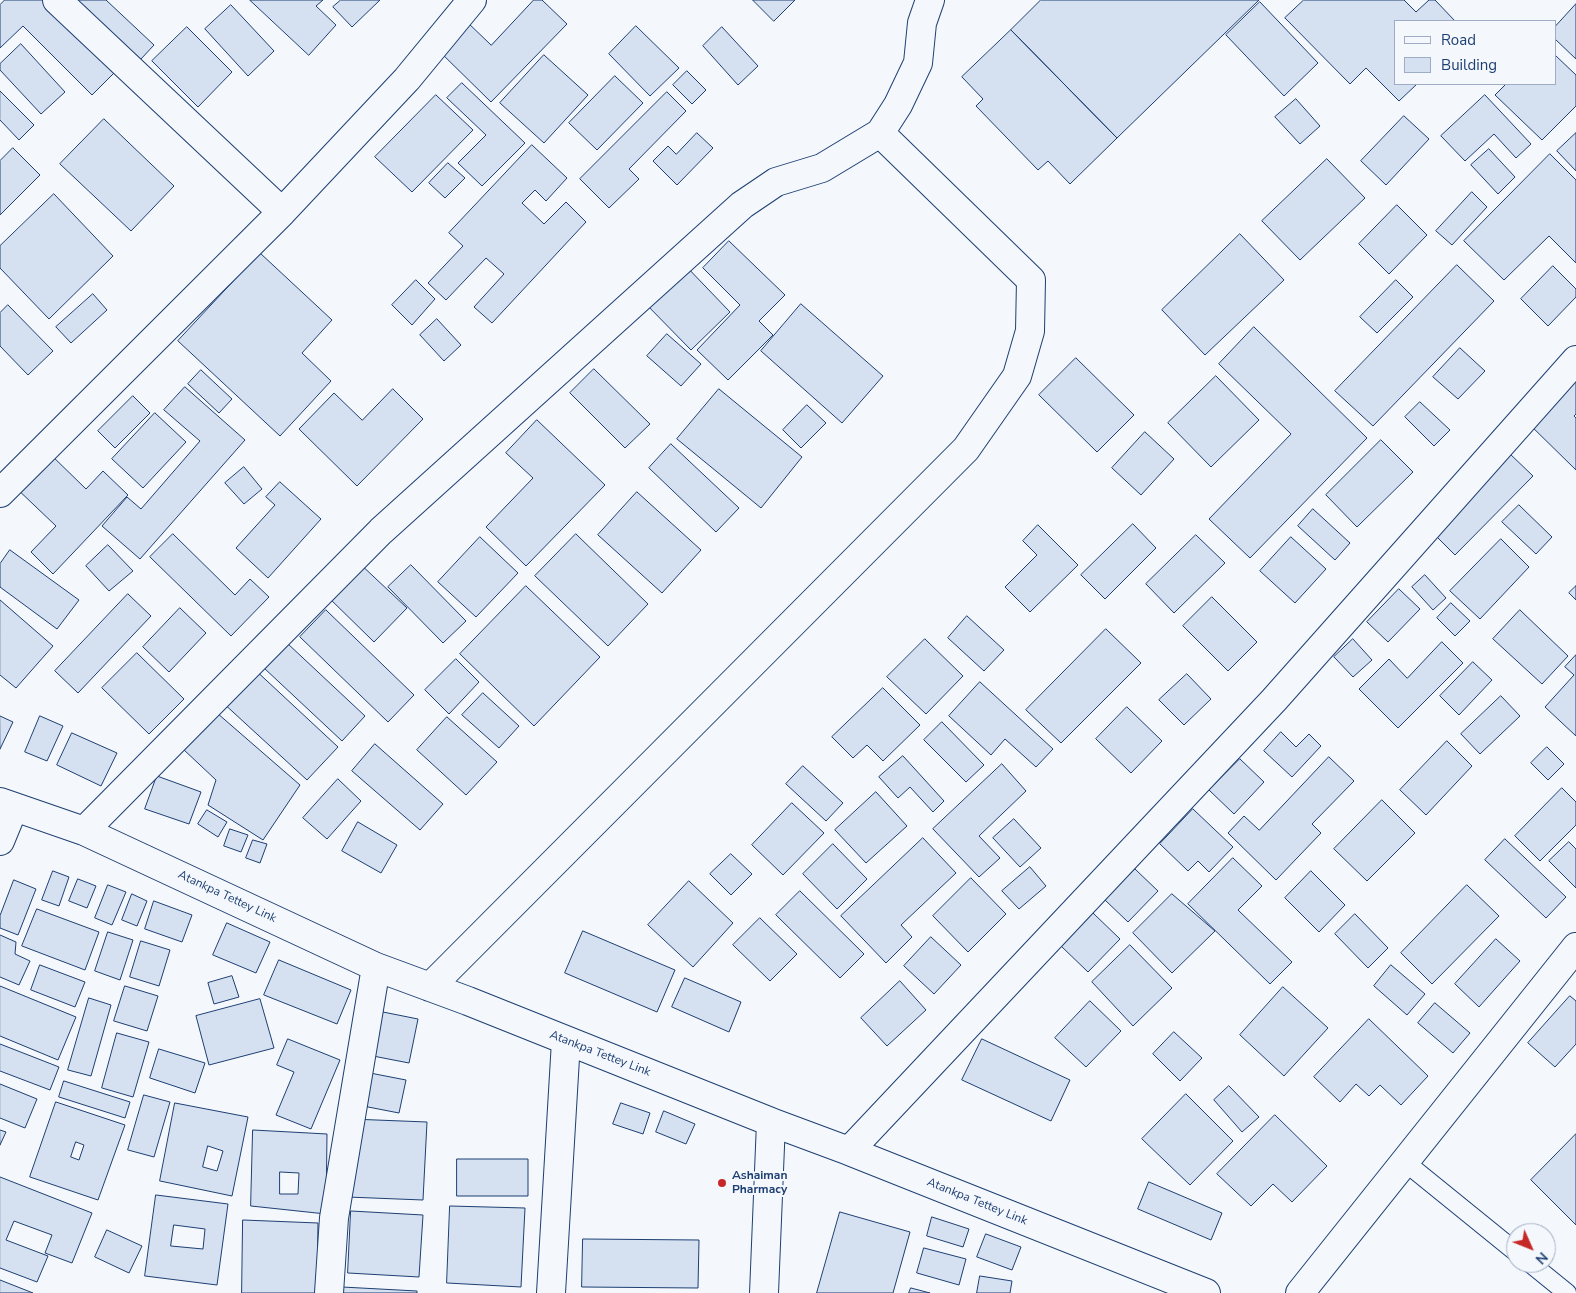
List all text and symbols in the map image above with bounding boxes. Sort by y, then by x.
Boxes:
legend [1394,20,1556,85]
text: Road [1441,30,1476,50]
text: Building [1441,55,1497,75]
street label: Atankpa Tettey Link [175,868,279,926]
street label: Atankpa Tettey Link [547,1028,653,1080]
place label: Ashaiman Pharmacy [732,1169,787,1197]
street label: Atankpa Tettey Link [925,1175,1029,1229]
marker: Ashaiman Pharmacy [716,1177,728,1189]
north arrow [1506,1223,1556,1273]
text: N [1531,1248,1552,1268]

